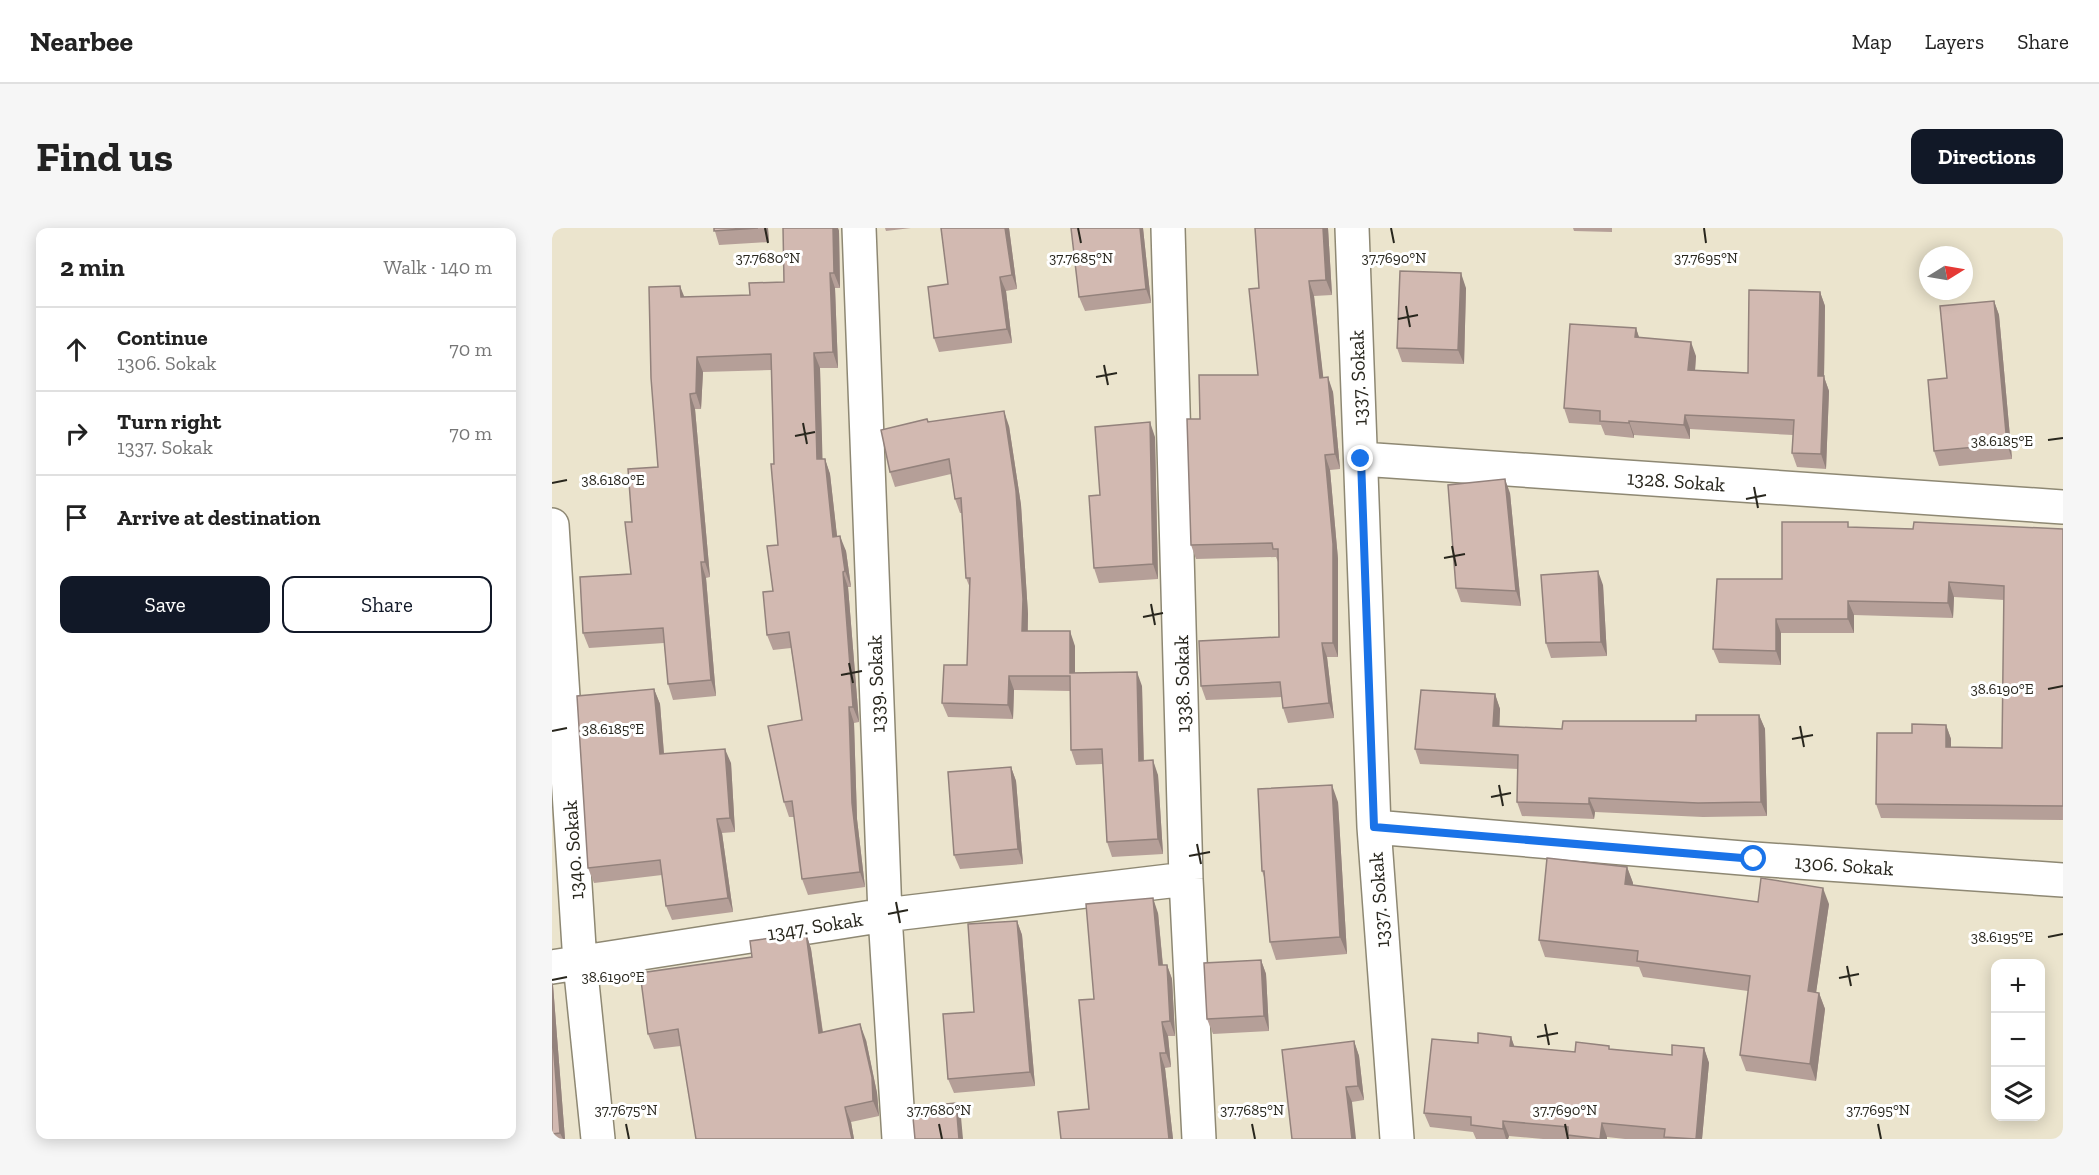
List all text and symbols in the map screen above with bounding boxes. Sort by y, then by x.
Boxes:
text: Nearbee [30,25,133,58]
text: Map [1852,29,1892,54]
text: Layers [1925,29,1984,54]
text: Share [2017,29,2069,54]
button: Directions [1911,129,2063,184]
text: Find us [36,131,173,182]
north arrow [1919,246,1973,300]
text: 37.7680°N [736,249,800,267]
text: 37.7685°N [1049,249,1113,267]
text: 37.7690°N [1362,249,1426,267]
text: 37.7695°N [1674,249,1738,267]
text: 2 min [60,251,125,283]
text: Walk · 140 m [384,255,492,279]
text: Continue [117,324,208,351]
street label: 1337. Sokak [1344,329,1372,426]
icon: ahead [60,333,93,366]
text: 70 m [449,337,492,361]
text: 1306. Sokak [117,351,216,375]
text: Turn right [117,408,221,435]
icon: right [60,417,93,450]
text: 70 m [449,421,492,445]
text: 38.6185°E [1971,432,2033,450]
text: 1337. Sokak [117,435,213,459]
route end [1347,445,1373,471]
street label: 1328. Sokak [1626,466,1727,496]
text: 38.6180°E [581,471,645,489]
icon: arrive [60,501,93,534]
text: Arrive at destination [117,504,320,531]
button: Save [60,576,270,633]
button: Share [282,576,492,633]
street label: 1339. Sokak [862,634,890,733]
street label: 1338. Sokak [1169,634,1195,733]
text: 38.6190°E [1970,680,2034,698]
text: 38.6185°E [582,720,644,738]
street label: 1340. Sokak [558,799,588,901]
route start [1740,845,1766,871]
street label: 1306. Sokak [1794,850,1895,880]
street label: 1337. Sokak [1364,851,1394,949]
street label: 1347. Sokak [765,907,865,945]
text: 38.6195°E [1971,928,2033,946]
map controls [1991,959,2045,1121]
button: + [1991,959,2045,1013]
text: 38.6190°E [581,968,645,986]
button: − [1991,1013,2045,1067]
button: layers [1991,1067,2045,1121]
text: 37.7675°N [595,1101,657,1119]
text: 37.7680°N [907,1101,971,1119]
text: 37.7685°N [1220,1101,1284,1119]
text: 37.7690°N [1533,1101,1597,1119]
text: 37.7695°N [1846,1101,1910,1119]

